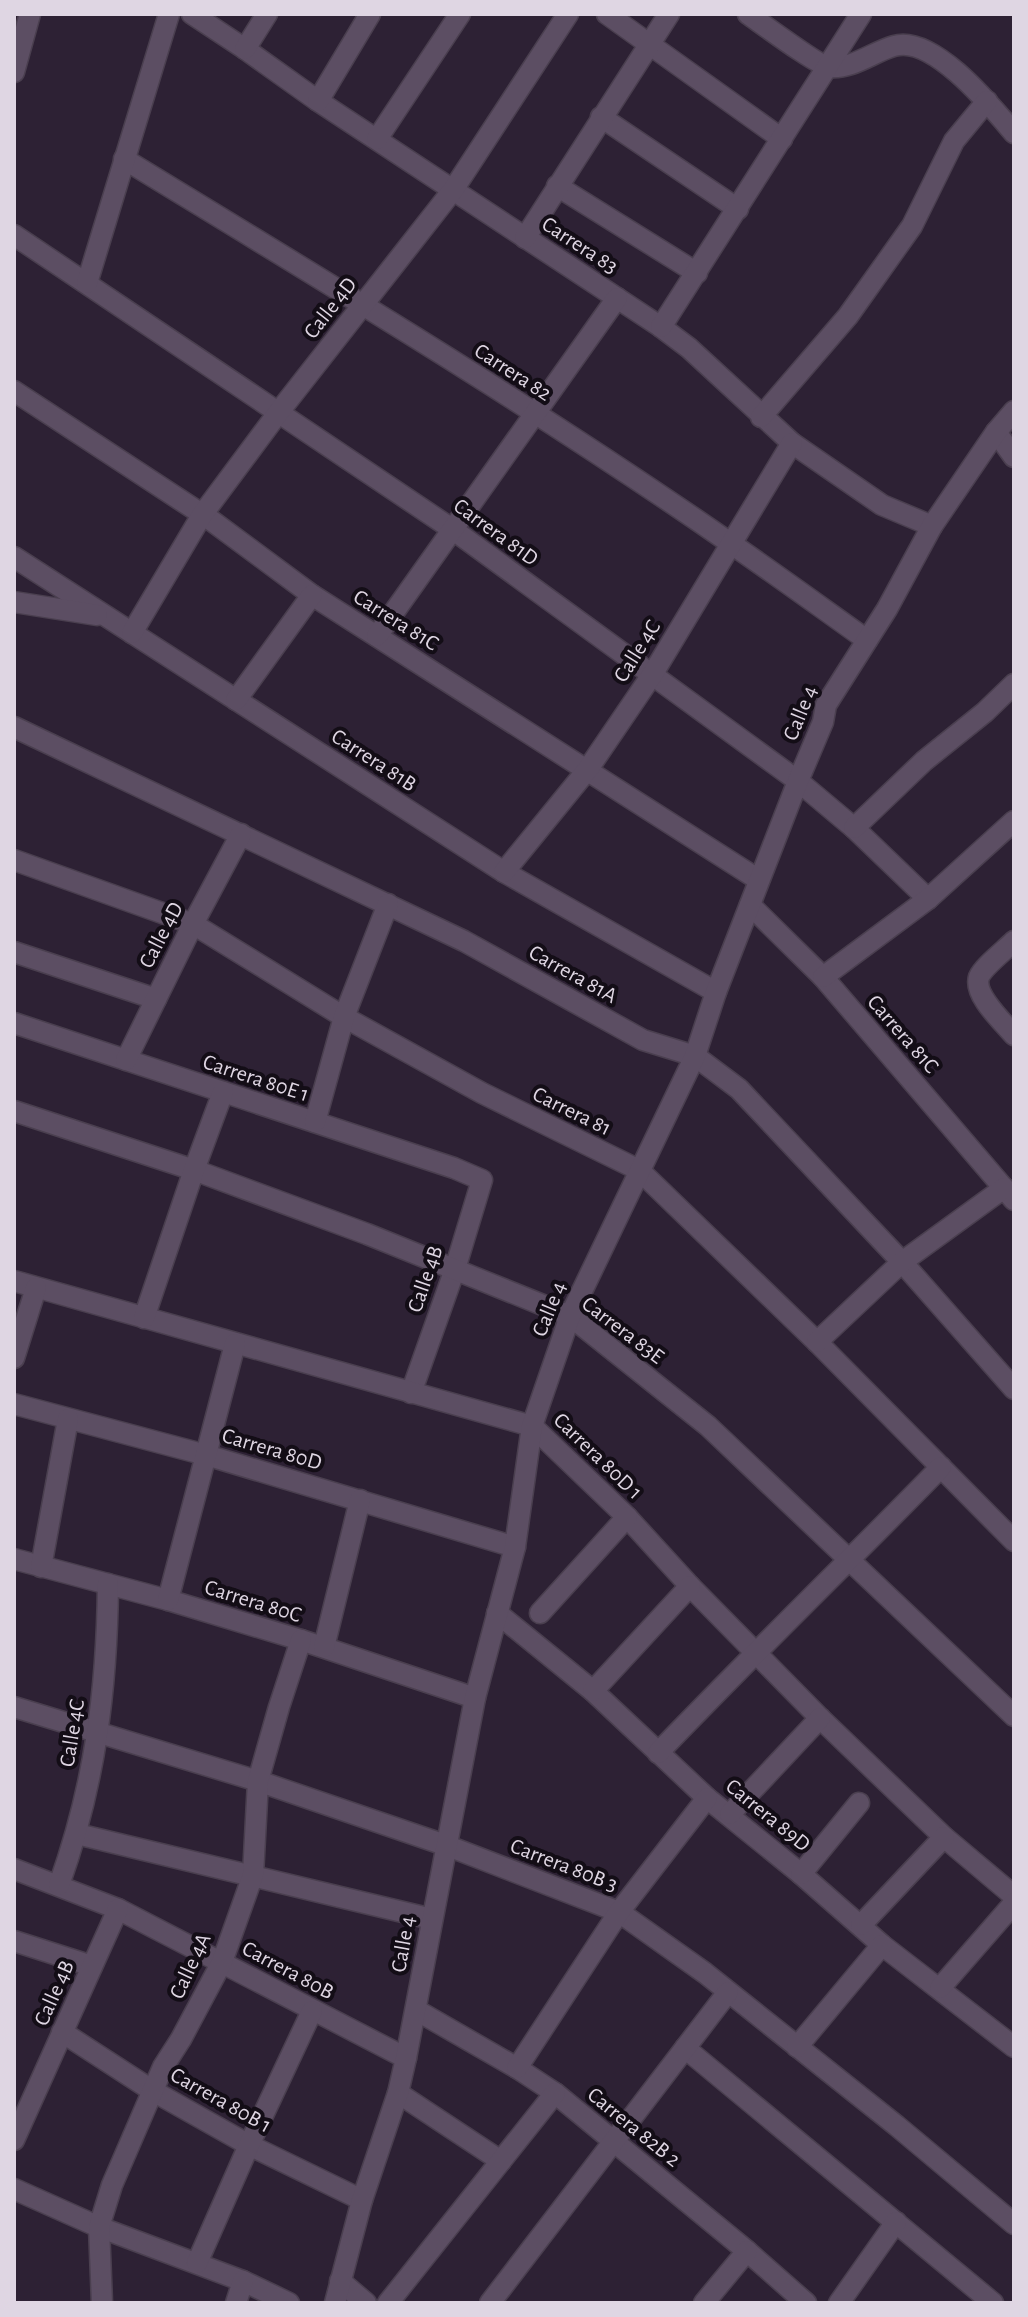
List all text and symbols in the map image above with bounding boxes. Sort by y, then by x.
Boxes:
street label: Carrera 83 [538,212,622,278]
street label: Calle 4D [299,273,361,343]
street label: Carrera 82 [471,339,555,405]
street label: Carrera 81D [450,494,542,570]
street label: Carrera 81C [350,585,442,655]
street label: Calle 4C [610,616,664,686]
street label: Calle 4 [779,683,821,743]
street label: Carrera 81B [328,725,420,795]
street label: Calle 4D [135,898,187,972]
street label: Carrera 81A [525,941,621,1007]
street label: Carrera 81C [863,991,943,1077]
street label: Carrera 80E 1 [200,1051,312,1105]
street label: Carrera 81 [529,1083,615,1139]
street label: Calle 4B [403,1243,447,1315]
street label: Calle 4 [528,1279,570,1339]
street label: Carrera 83E [578,1292,668,1368]
street label: Carrera 80D 1 [549,1409,647,1503]
street label: Carrera 80D [220,1424,324,1474]
street label: Carrera 80C [202,1576,304,1626]
street label: Calle 4C [56,1698,88,1768]
street label: Carrera 89D [722,1775,814,1855]
street label: Carrera 80B 3 [507,1834,621,1896]
street label: Calle 4 [387,1914,419,1974]
street label: Calle 4A [165,1930,215,2002]
street label: Carrera 80B [239,1937,337,2003]
street label: Calle 4B [30,1957,78,2029]
street label: Carrera 80B 1 [167,2063,275,2137]
street label: Carrera 82B 2 [583,2083,685,2171]

